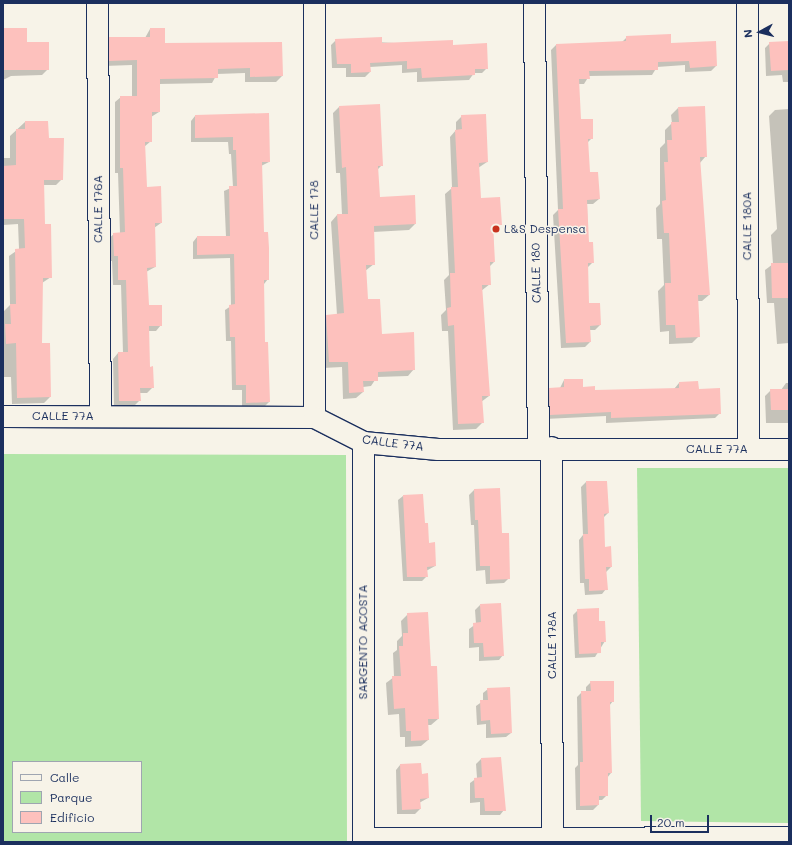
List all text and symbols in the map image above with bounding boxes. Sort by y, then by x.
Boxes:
north arrow [740,12,780,52]
text: N [740,28,756,39]
street label: CALLE 176A [91,175,105,243]
street label: CALLE 178 [307,180,321,240]
street label: CALLE 180A [740,192,754,260]
place label: L&S Despensa [504,222,586,236]
marker: L&S Despensa [491,224,501,234]
street label: CALLE 180 [528,243,544,303]
street label: CALLE 77A [32,409,94,423]
street label: CALLE 77A [361,432,425,454]
street label: CALLE 77A [686,442,748,456]
street label: SARGENTO ACOSTA [356,585,370,699]
street label: CALLE 178A [545,611,559,679]
legend [12,761,142,833]
text: Calle [50,769,80,785]
text: Parque [50,789,93,805]
scale bar [652,807,711,833]
text: Edificio [50,809,94,825]
text: 20 m [657,814,685,830]

